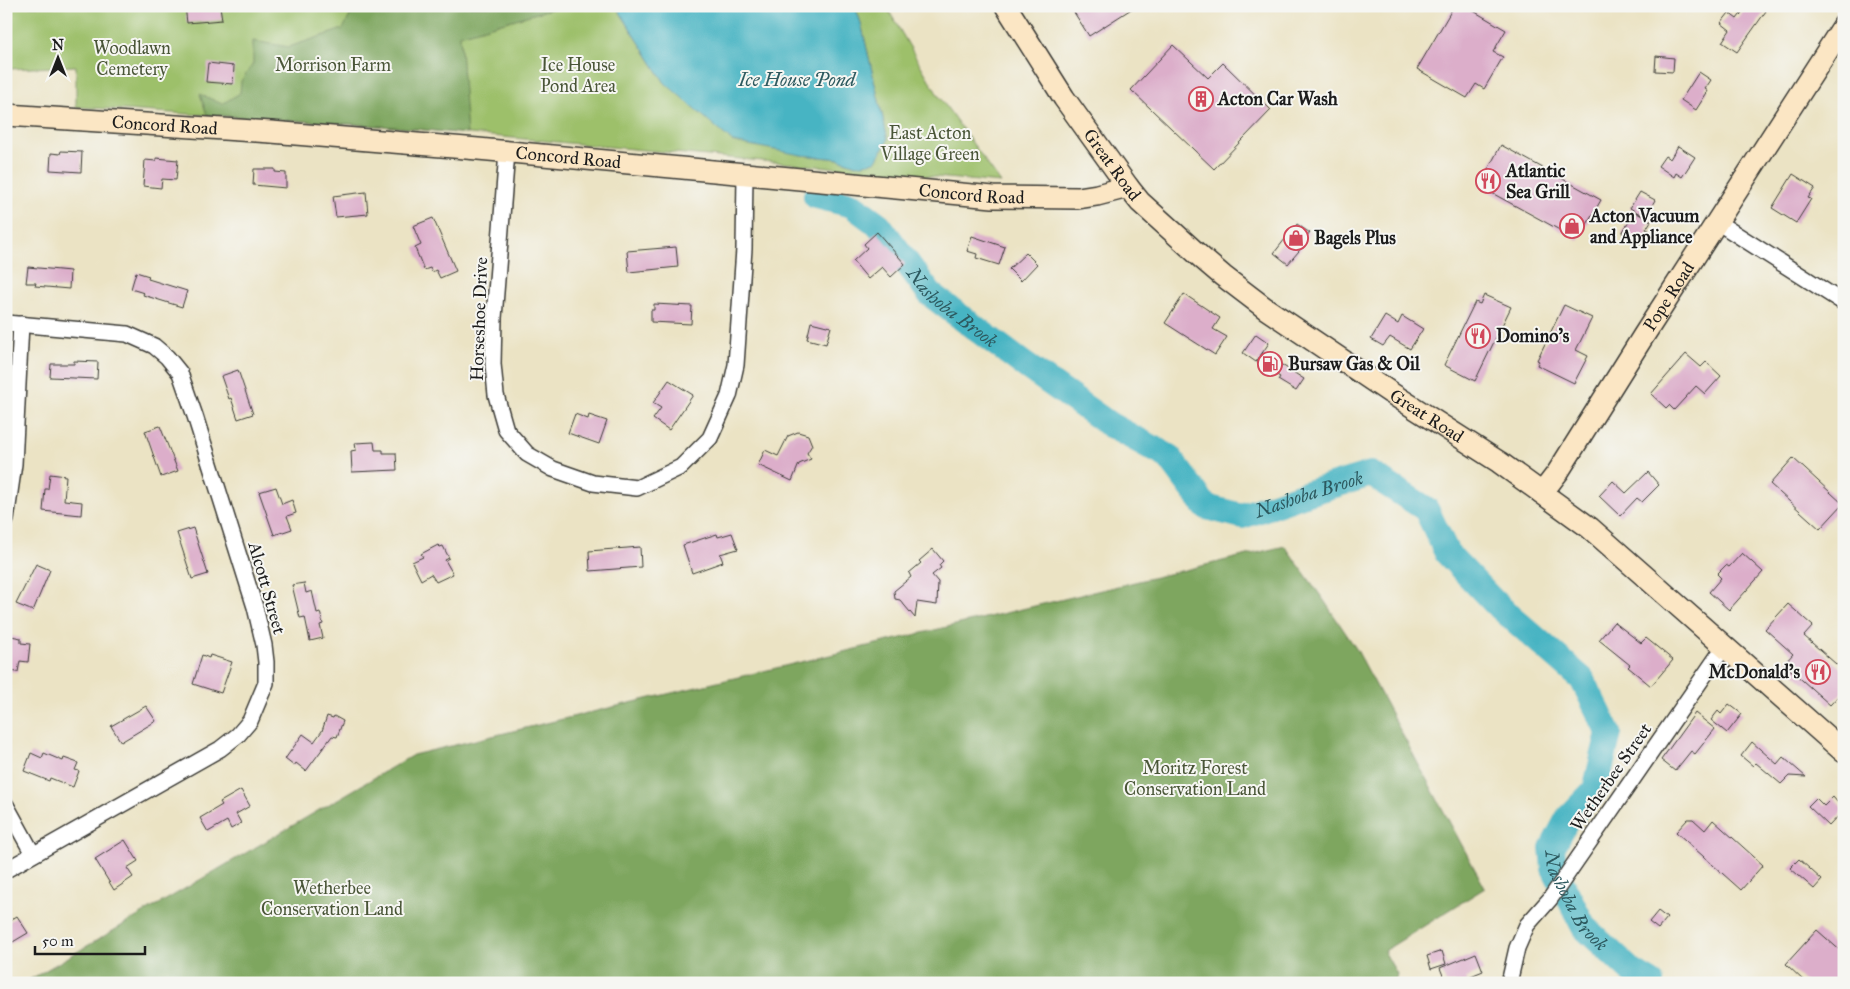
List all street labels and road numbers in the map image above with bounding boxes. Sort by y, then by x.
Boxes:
street label: Concord Road [111,111,218,140]
street label: Great Road [1079,124,1146,205]
street label: Concord Road [515,142,622,173]
street label: Concord Road [918,179,1025,209]
street label: Horseshoe Drive [466,257,492,381]
street label: Pope Road [1638,258,1699,335]
street label: Great Road [1386,384,1468,448]
street label: Alcott Street [243,538,291,637]
street label: Wetherbee Street [1566,718,1657,835]

